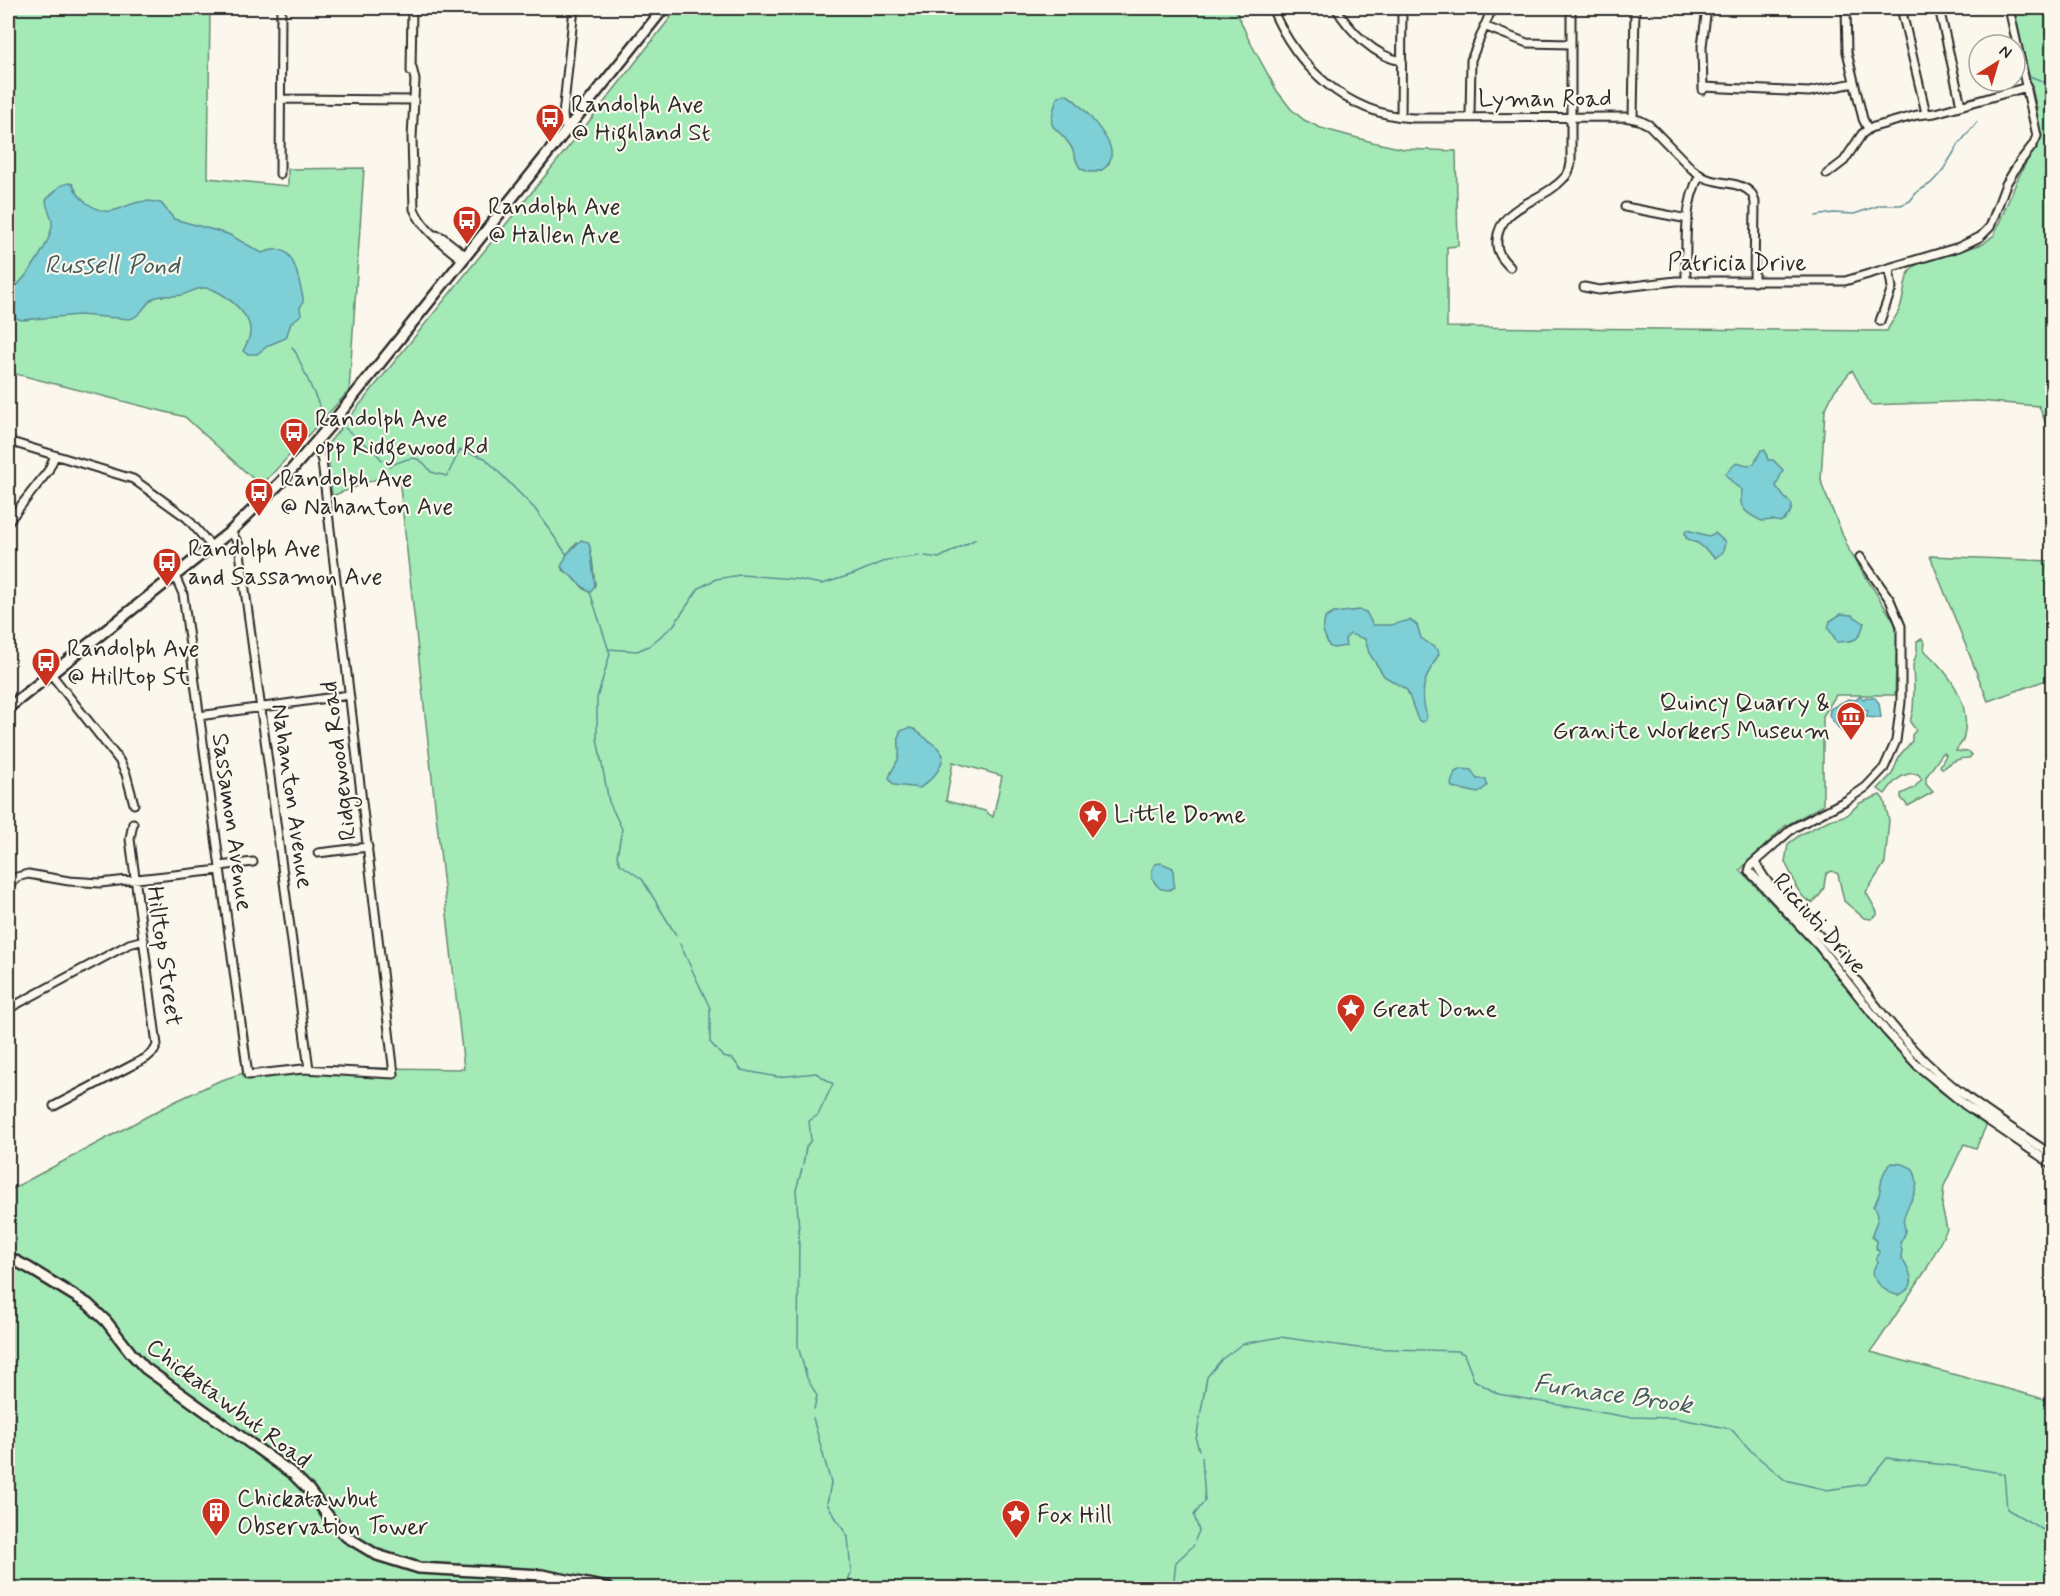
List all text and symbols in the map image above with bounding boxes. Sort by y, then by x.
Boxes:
north arrow [1967,33,2027,93]
text: N [1995,41,2016,64]
street label: Lyman Road [1478,84,1612,115]
place label: Randolph Ave @ Highland St [571,90,711,152]
bus stop icon: Randolph Ave @ Highland St [534,102,566,144]
place label: Randolph Ave @ Hallen Ave [488,192,621,251]
bus stop icon: Randolph Ave @ Hallen Ave [451,204,483,246]
street label: Patricia Drive [1667,248,1807,279]
water label: Russell Pond [44,249,181,283]
place label: Randolph Ave opp Ridgewood Rd [315,404,488,466]
bus stop icon: Randolph Ave opp Ridgewood Rd [278,416,310,458]
place label: Randolph Ave @ Nahanton Ave [280,464,453,523]
bus stop icon: Randolph Ave @ Nahanton Ave [243,476,275,518]
place label: Randolph Ave and Sassamon Ave [188,534,383,593]
bus stop icon: Randolph Ave and Sassamon Ave [151,546,183,588]
place label: Randolph Ave @ Hilltop St [67,634,200,693]
bus stop icon: Randolph Ave @ Hilltop St [30,646,62,688]
street label: Ridgewood Road [314,679,367,842]
place label: Quincy Quarry & Granite Workers Museum [1553,688,1830,747]
museum icon: Quincy Quarry & Granite Workers Museum [1835,700,1867,742]
street label: Nahanton Avenue [263,702,320,891]
street label: Sassamon Avenue [204,731,259,913]
place icon: Little Dome [1077,798,1109,840]
place label: Little Dome [1114,800,1246,831]
street label: Ricciuti Drive [1765,867,1873,981]
street label: Hilltop Street [138,884,189,1028]
place icon: Great Dome [1335,992,1367,1034]
place label: Great Dome [1372,994,1497,1025]
street label: Chickatawbut Road [139,1332,317,1476]
water label: Furnace Brook [1531,1367,1696,1423]
place label: Chickatawbut Observation Tower [237,1484,429,1543]
building icon: Chickatawbut Observation Tower [200,1496,232,1538]
place icon: Fox Hill [1000,1498,1032,1540]
place label: Fox Hill [1037,1500,1112,1531]

